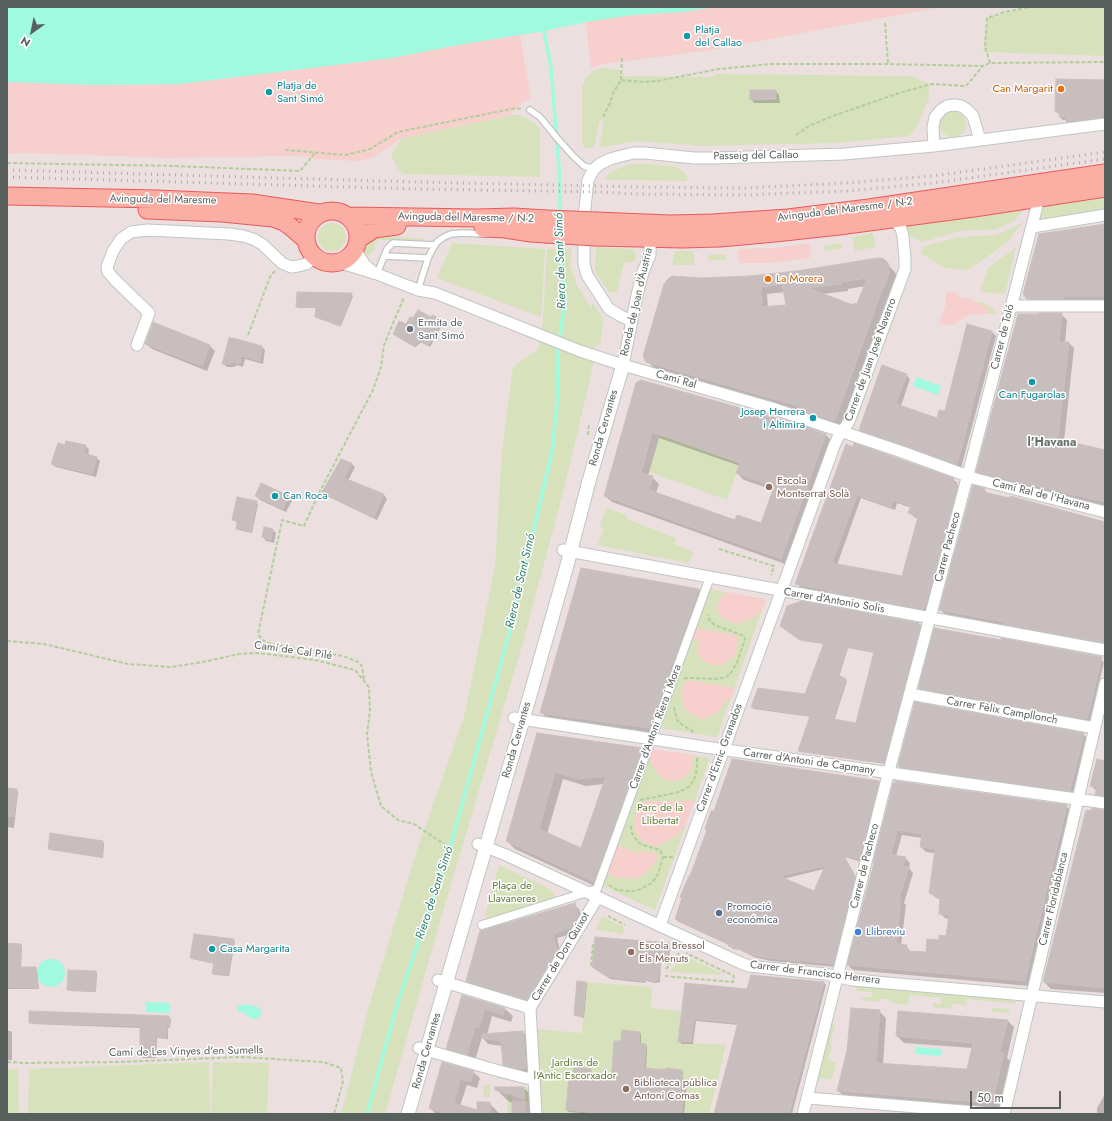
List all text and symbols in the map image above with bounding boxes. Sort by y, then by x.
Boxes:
north arrow [12,12,52,52]
place label: Platja del Callao [695,23,742,49]
marker: Platja del Callao [682,31,692,41]
text: N [17,33,33,51]
place label: Platja de Sant Simó [277,79,324,105]
place label: Can Margarit [992,82,1053,96]
marker: Can Margarit [1056,84,1066,94]
marker: Platja de Sant Simó [264,87,274,97]
street label: Passeig del Callao [713,149,799,163]
street label: Avinguda del Maresme [109,192,217,208]
street label: Avinguda del Maresme / N-2 [777,195,913,225]
street label: Avinguda del Maresme / N-2 [398,210,534,226]
water label: Riera de Sant Simó [552,213,570,309]
street label: Ronda de Joan d'Àustria [618,247,656,357]
place label: La Morera [776,272,823,286]
marker: La Morera [763,274,773,284]
street label: Carrer de Juan José Navarro [843,297,899,423]
street label: Carrer de Toló [989,303,1017,371]
place label: Ermita de Sant Simó [418,316,465,342]
marker: Ermita de Sant Simó [405,324,415,334]
street label: Camí Ral [654,368,698,392]
marker: Can Fugarolas [1027,377,1037,387]
street label: Ronda Cervantes [587,388,621,468]
place label: Can Fugarolas [999,388,1065,402]
place label: Josep Herrera i Altimira [741,405,805,431]
marker: Josep Herrera i Altimira [808,413,818,423]
district label: l'Havana [1028,436,1076,450]
place label: Escola Montserrat Solà [777,474,849,500]
street label: Camí Ral de l'Havana [991,476,1091,514]
marker: Escola Montserrat Solà [764,482,774,492]
place label: Can Roca [283,489,328,503]
marker: Can Roca [270,491,280,501]
street label: Carrer Pacheco [932,511,964,583]
water label: Riera de Sant Simó [503,532,539,630]
street label: Carrer d'Antonio Solis [783,586,885,616]
street label: Camí de Cal Pilé [253,639,333,663]
street label: Carrer d'Antoni Riera i Mora [627,663,685,791]
street label: Carrer Fèlix Campllonch [945,695,1059,727]
street label: Ronda Cervantes [500,700,534,780]
street label: Carrer d'Enric Granados [694,702,746,814]
street label: Carrer d'Antoni de Capmany [742,746,876,778]
park label: Parc de la Llibertat [637,801,683,827]
street label: Carrer de Pacheco [848,822,882,910]
water label: Riera de Sant Simó [413,845,457,941]
street label: Carrer Floridablanca [1037,851,1071,947]
park label: Plaça de Llavaneres [488,879,536,905]
place label: Promoció económica [727,900,778,926]
marker: Promoció económica [714,908,724,918]
street label: Carrer de Don Quixot [529,910,593,1004]
place label: Llibreviu [866,925,905,939]
marker: Llibreviu [853,927,863,937]
place label: Escola Bressol Els Menuts [639,939,705,965]
place label: Casa Margarita [220,942,290,956]
marker: Casa Margarita [207,944,217,954]
marker: Escola Bressol Els Menuts [626,947,636,957]
street label: Carrer de Francisco Herrera [749,958,881,988]
street label: Ronda Cervantes [410,1011,444,1091]
street label: Camí de Les Vinyes d'en Sumells [109,1044,263,1060]
park label: Jardins de l'Antic Escorxador [534,1056,616,1082]
place label: Biblioteca pública Antoni Comas [634,1076,717,1102]
scale bar [972,1083,1063,1109]
marker: Biblioteca pública Antoni Comas [621,1084,631,1094]
text: 50 m [977,1089,1004,1107]

